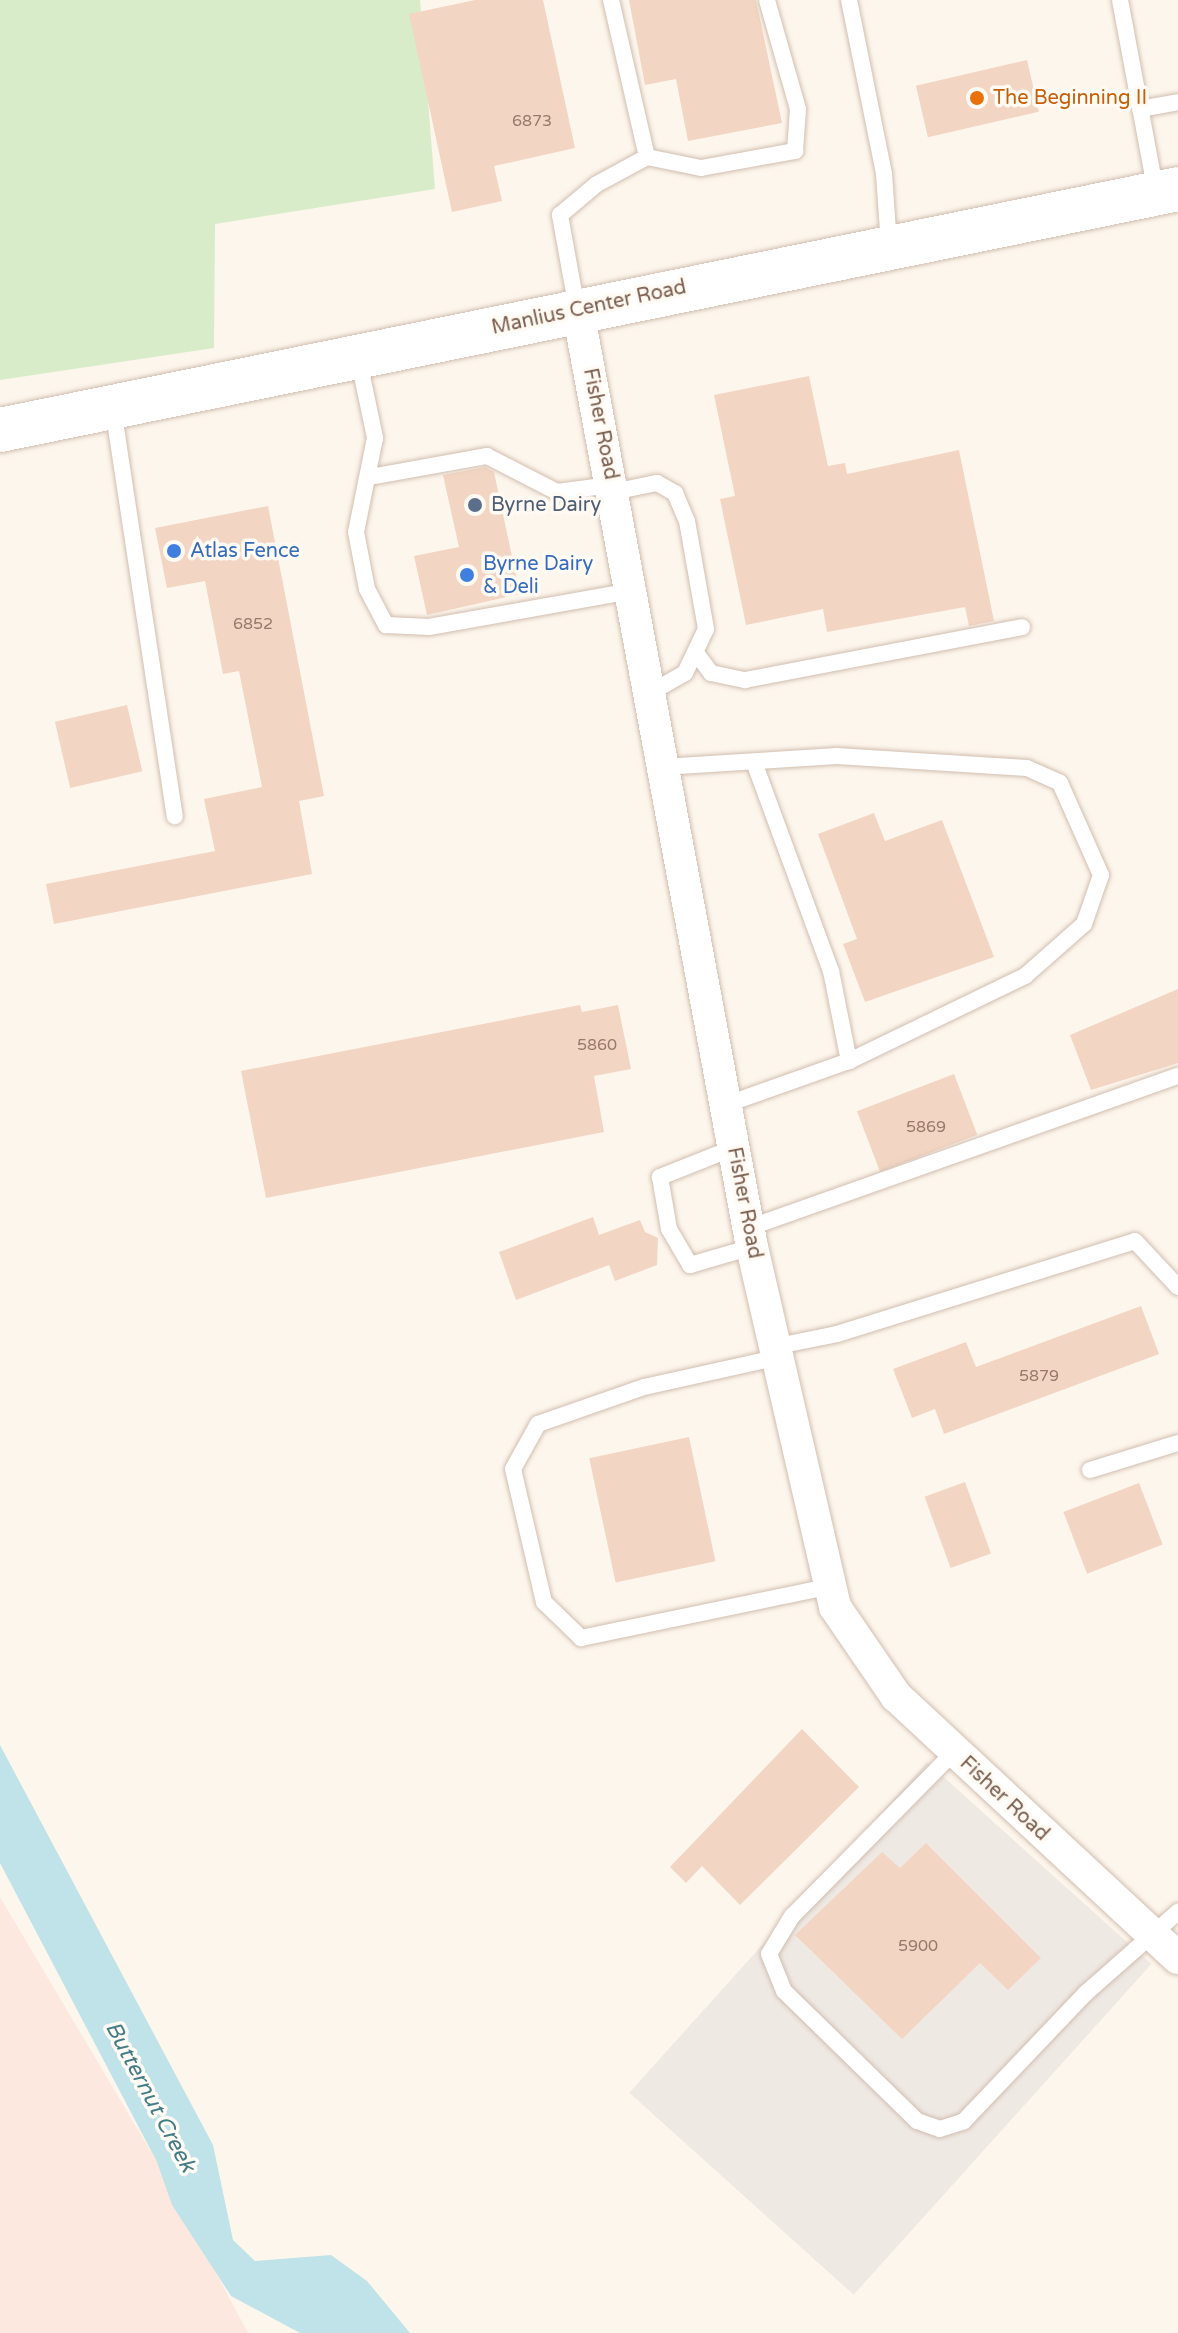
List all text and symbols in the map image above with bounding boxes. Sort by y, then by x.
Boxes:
place label: The Beginning II [993,86,1147,110]
marker: The Beginning II [968,89,986,107]
house number: 6873 [512,111,552,131]
street label: Manlius Center Road [489,276,689,340]
street label: Fisher Road [577,366,623,482]
place label: Byrne Dairy [491,493,601,517]
marker: Byrne Dairy [466,496,484,514]
place label: Atlas Fence [190,539,300,563]
marker: Atlas Fence [165,542,183,560]
place label: Byrne Dairy & Deli [483,552,593,599]
marker: Byrne Dairy & Deli [458,566,476,584]
house number: 6852 [233,614,273,634]
house number: 5860 [577,1035,617,1055]
house number: 5869 [906,1117,946,1137]
street label: Fisher Road [721,1145,767,1261]
house number: 5879 [1019,1366,1059,1386]
street label: Fisher Road [954,1752,1054,1846]
house number: 5900 [898,1936,938,1956]
water label: Butternut Creek [99,2017,201,2177]

